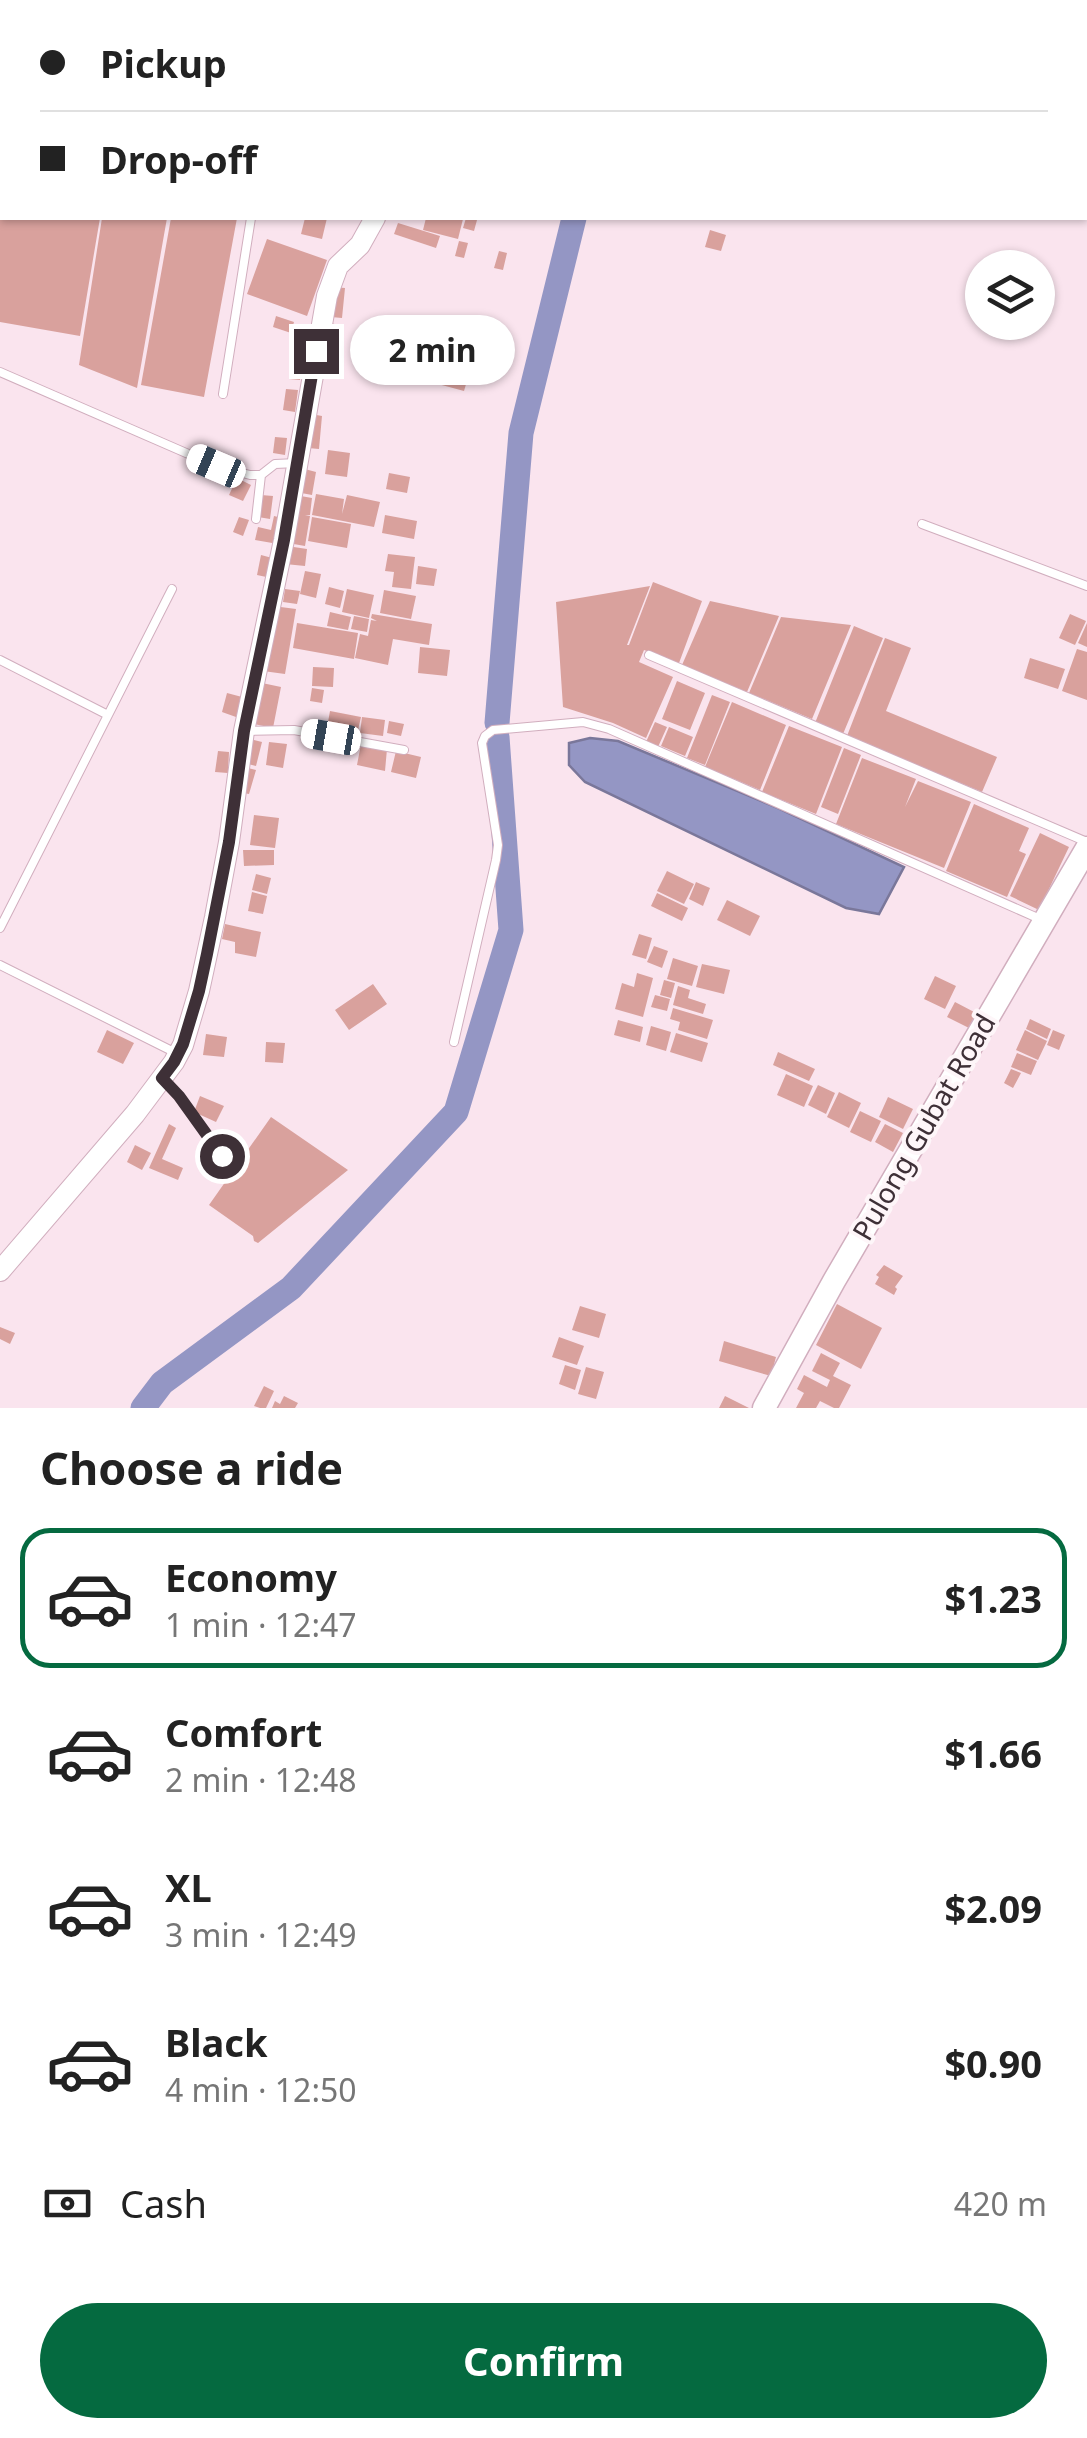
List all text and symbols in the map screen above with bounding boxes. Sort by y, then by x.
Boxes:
text: Pickup [100,37,227,89]
text: Drop-off [100,133,257,185]
map controls [965,250,1055,340]
button: layers [965,250,1055,340]
callout: 2 min [351,316,516,386]
text: 2 min [388,328,477,371]
route end [294,329,339,374]
car [183,440,249,492]
car [299,717,363,757]
street label: Pulong Gubat Road [843,1006,1003,1247]
route start [200,1134,245,1179]
text: Choose a ride [40,1437,343,1498]
text: Economy [165,1551,337,1603]
icon: car [45,1553,135,1643]
text: $1.23 [944,1572,1042,1624]
text: 1 min · 12:47 [165,1603,357,1646]
text: Comfort [165,1706,322,1758]
icon: car [45,1708,135,1798]
text: $1.66 [944,1727,1042,1779]
text: 2 min · 12:48 [165,1758,357,1801]
text: XL [165,1861,212,1913]
icon: car [45,1863,135,1953]
text: $2.09 [944,1882,1042,1934]
text: 3 min · 12:49 [165,1913,357,1956]
text: Black [165,2016,268,2068]
icon: car [45,2018,135,2108]
text: $0.90 [944,2037,1042,2089]
text: 4 min · 12:50 [165,2068,357,2111]
icon: cash [40,2176,95,2231]
text: Cash [120,2177,207,2229]
text: 420 m [954,2182,1047,2225]
button: Confirm [40,2303,1047,2418]

